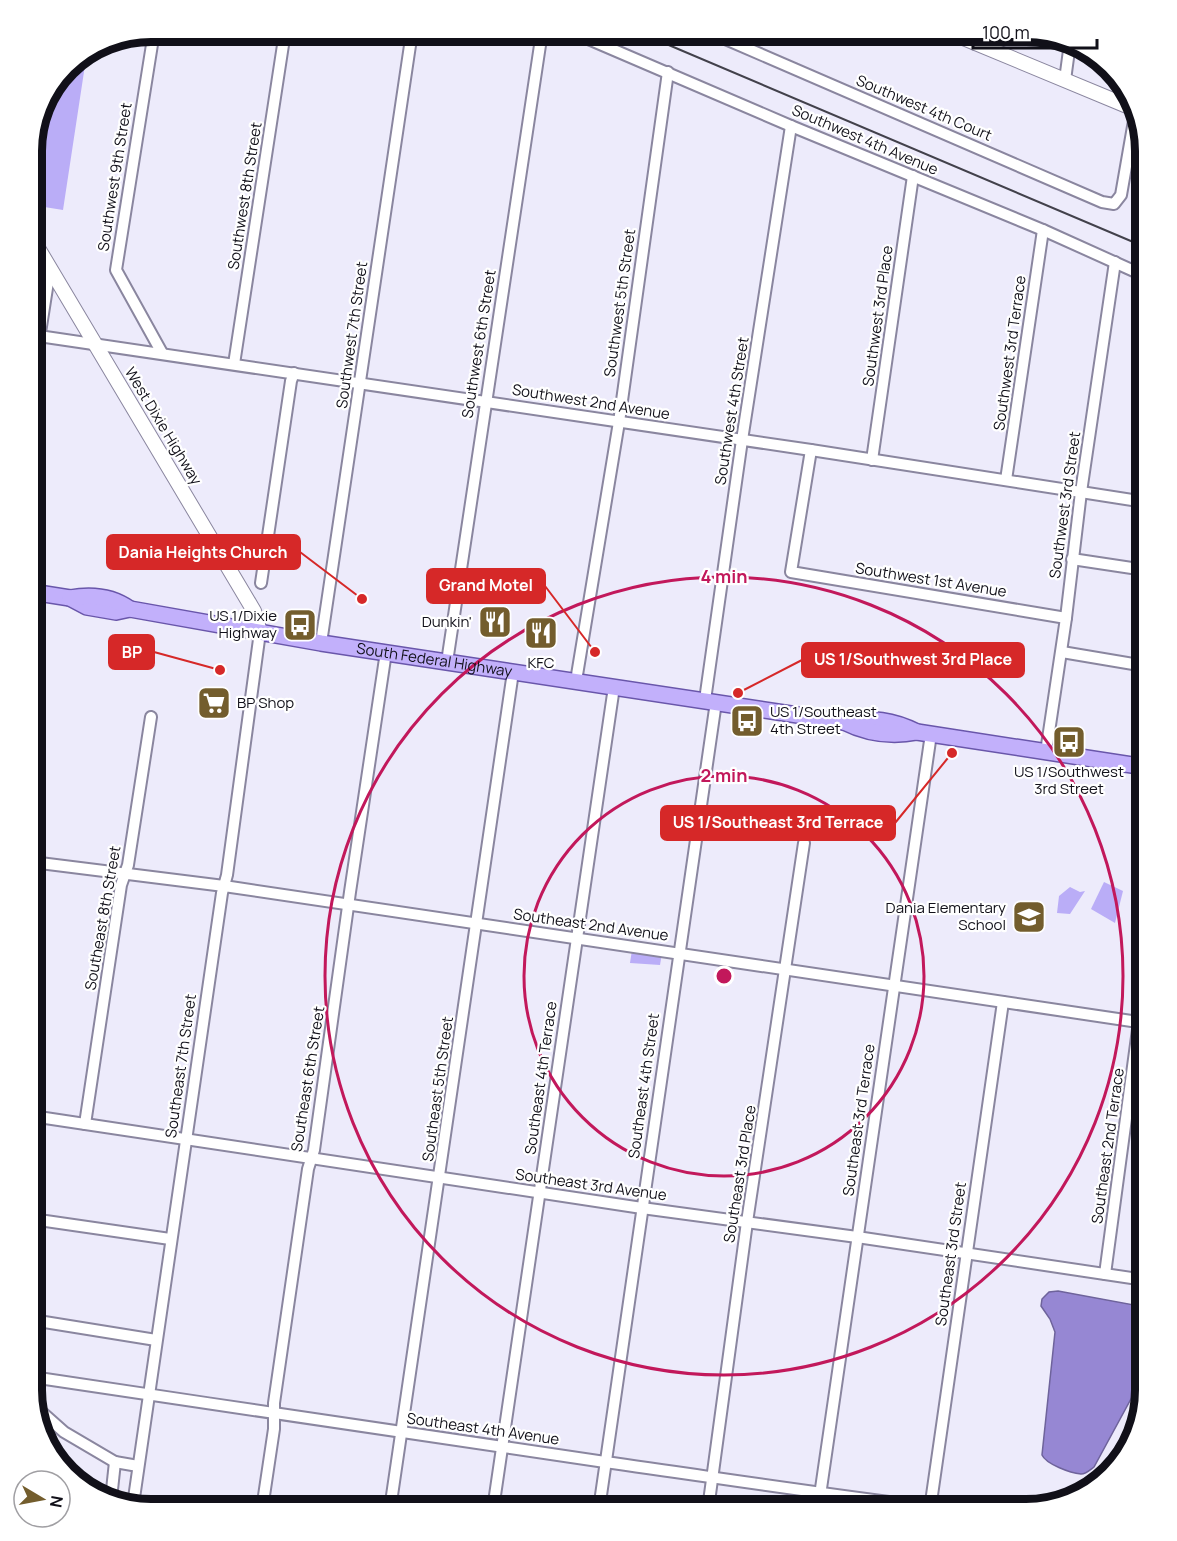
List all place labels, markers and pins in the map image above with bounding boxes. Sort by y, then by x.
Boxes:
callout: Dania Heights Church [107,535,300,569]
callout: Grand Motel [427,569,545,603]
restaurant icon: Dunkin' [477,604,513,640]
place label: US 1/Dixie Highway [209,605,277,643]
bus stop icon: US 1/Dixie Highway [282,607,318,643]
place label: Dunkin' [422,611,472,632]
restaurant icon: KFC [523,615,559,651]
callout: BP [109,635,154,669]
callout: US 1/Southwest 3rd Place [802,643,1024,677]
place label: KFC [527,652,555,673]
supermarket icon: BP Shop [196,685,232,721]
place label: BP Shop [237,692,294,713]
place label: US 1/Southeast 4th Street [770,701,877,739]
bus stop icon: US 1/Southeast 4th Street [729,703,765,739]
bus stop icon: US 1/Southwest 3rd Street [1051,724,1087,760]
place label: US 1/Southwest 3rd Street [1014,761,1124,799]
callout: US 1/Southeast 3rd Terrace [661,806,895,840]
place label: Dania Elementary School [886,897,1006,935]
school or university icon: Dania Elementary School [1011,899,1047,935]
centre of rings [714,966,734,986]

